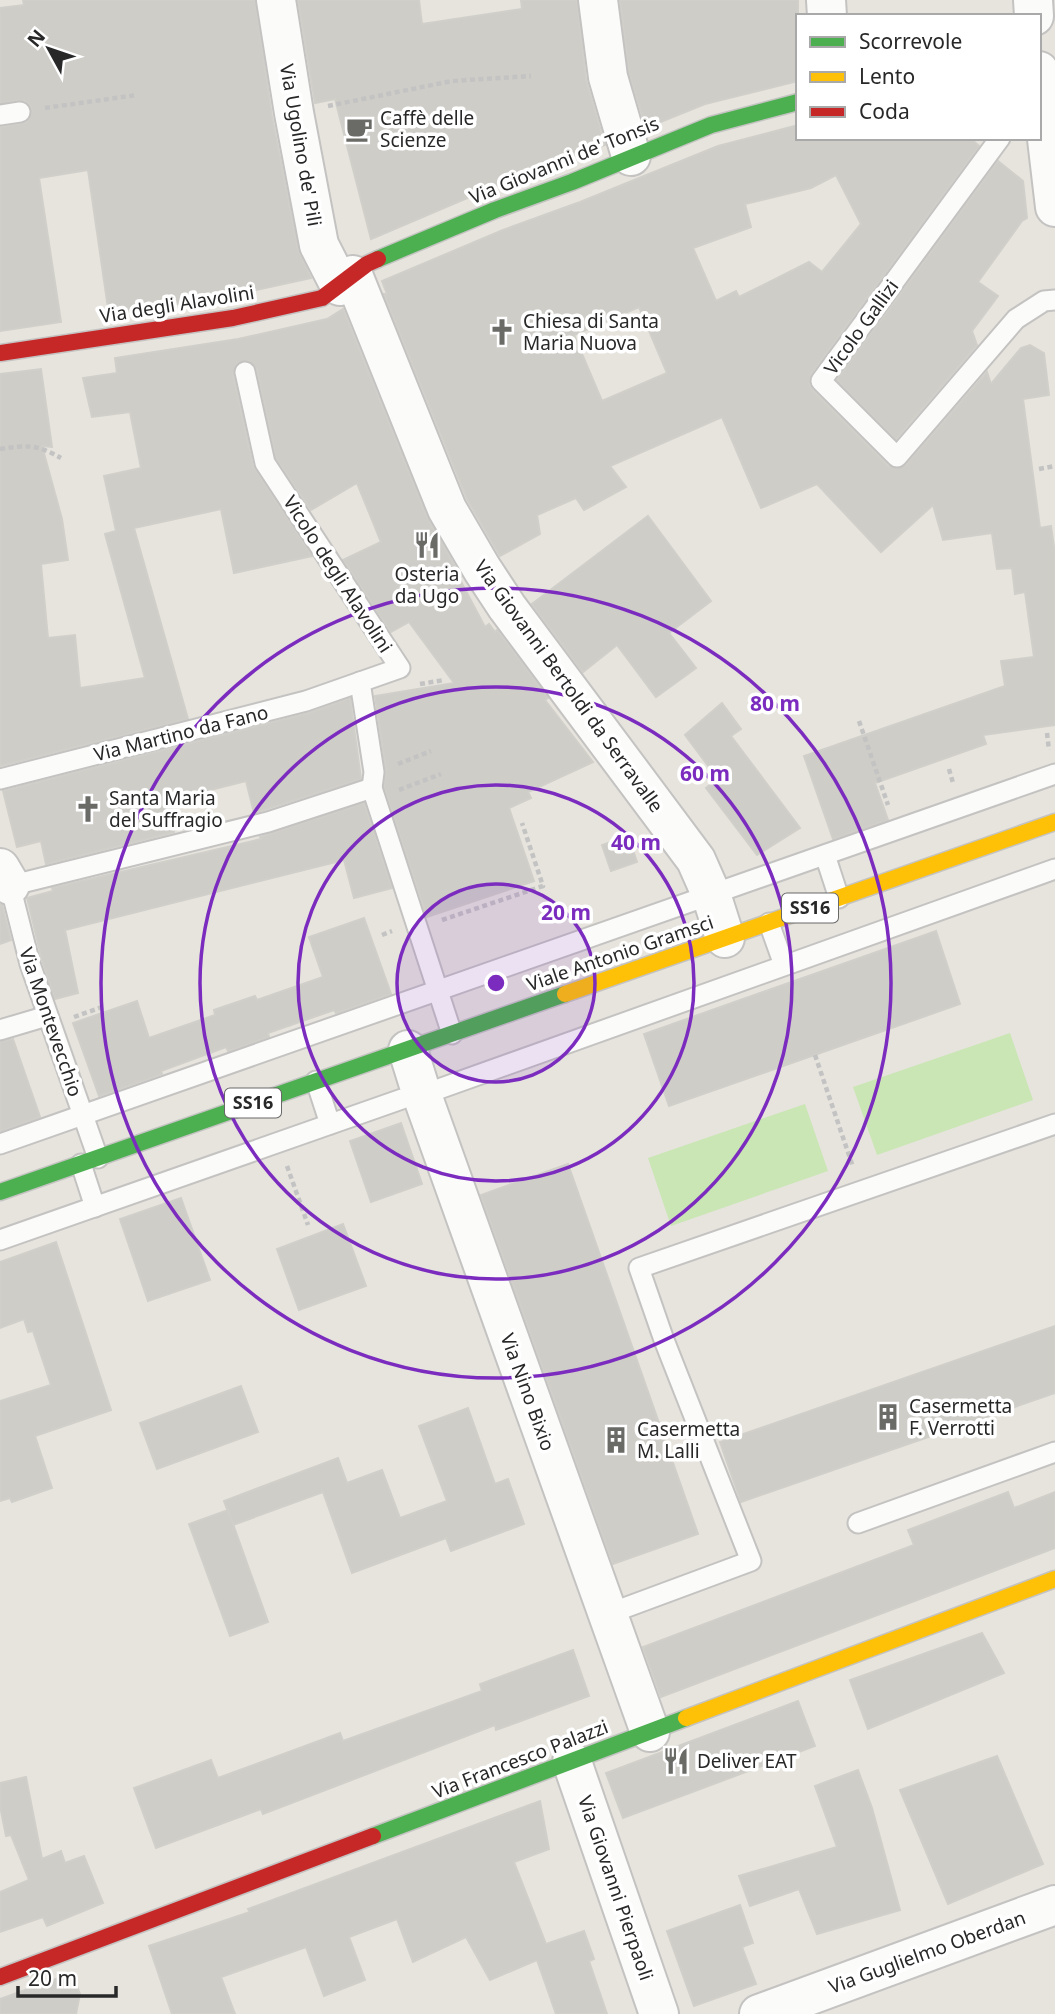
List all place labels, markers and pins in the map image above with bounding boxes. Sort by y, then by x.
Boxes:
place label: Caffè delle Scienze [380,105,474,153]
cafe icon: Caffè delle Scienze [344,114,374,144]
place label: Chiesa di Santa Maria Nuova [523,308,659,356]
church icon: Chiesa di Santa Maria Nuova [487,317,517,347]
restaurant icon: Osteria da Ugo [412,530,442,560]
place label: Osteria da Ugo [395,561,459,609]
place label: Santa Maria del Suffragio [109,785,223,833]
church icon: Santa Maria del Suffragio [73,794,103,824]
centre of rings [484,971,508,995]
place label: Casermetta F. Verrotti [909,1393,1012,1441]
building icon: Casermetta F. Verrotti [873,1402,903,1432]
place label: Casermetta M. Lalli [637,1416,740,1464]
building icon: Casermetta M. Lalli [601,1425,631,1455]
restaurant icon: Deliver EAT [661,1746,691,1776]
place label: Deliver EAT [697,1748,797,1774]

